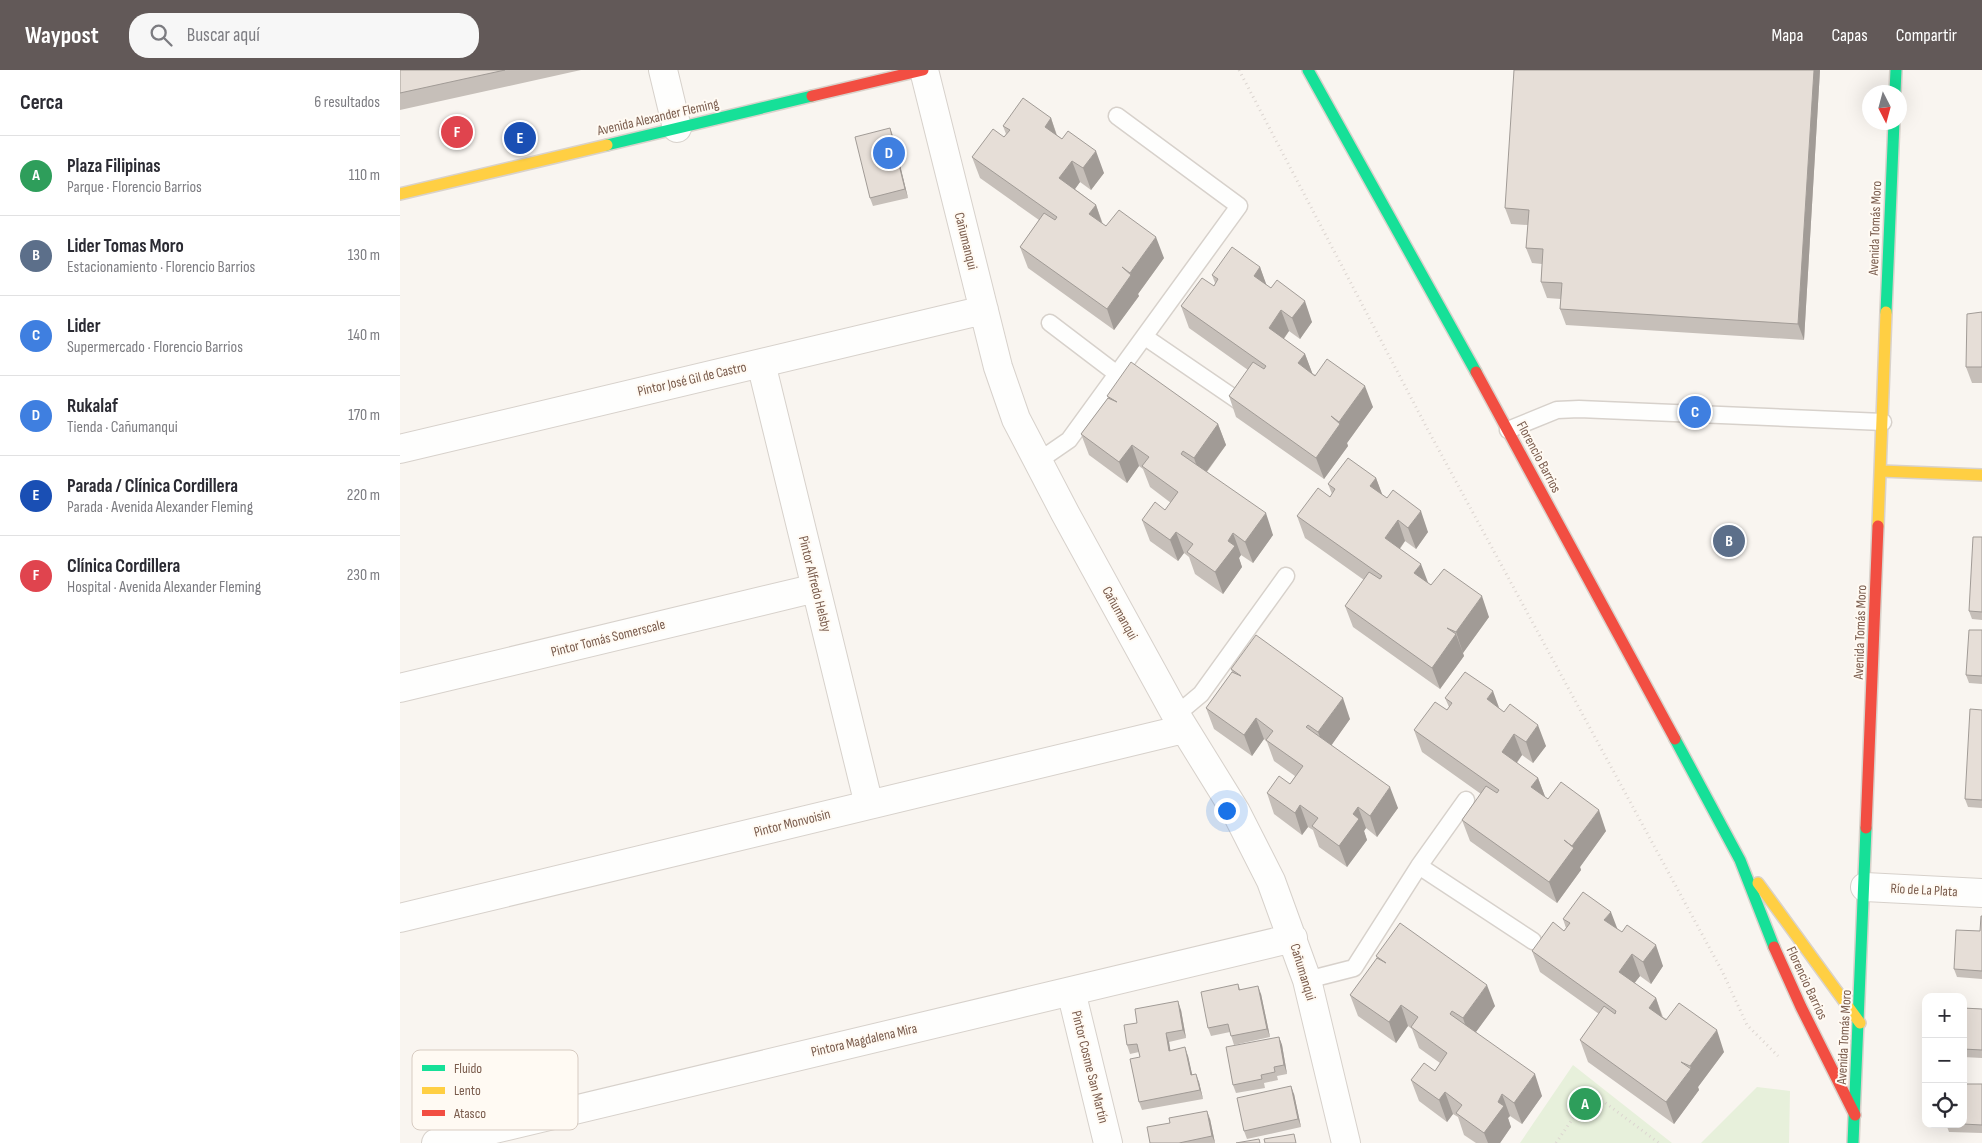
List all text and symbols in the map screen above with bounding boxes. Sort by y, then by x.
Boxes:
search box [129,13,479,58]
text: Waypost [25,21,99,50]
icon: search [147,21,175,49]
text: Buscar aquí [187,24,260,47]
text: Mapa [1771,25,1803,46]
text: Capas [1831,25,1868,46]
text: Compartir [1896,25,1957,46]
north arrow [1862,85,1907,130]
text: Cerca [20,90,63,115]
text: 6 resultados [314,93,380,112]
street label: Avenida Alexander Fleming [595,95,721,139]
pin: F [441,113,473,151]
pin: E [504,119,536,157]
pin: D [873,134,905,172]
text: Plaza Filipinas [67,155,161,178]
text: A [32,166,40,185]
text: 110 m [349,166,380,185]
text: Parque · Florencio Barrios [67,178,202,197]
street label: Avenida Tomás Moro [1865,180,1885,277]
street label: Cañumanqui [951,211,981,271]
text: Lider Tomas Moro [67,235,184,258]
text: B [32,246,40,265]
text: 130 m [348,246,380,265]
text: Estacionamiento · Florencio Barrios [67,258,255,277]
text: Lider [67,315,101,338]
text: C [32,326,40,345]
text: 140 m [348,326,380,345]
text: Supermercado · Florencio Barrios [67,338,243,357]
street label: Pintor José Gil de Castro [636,358,748,400]
pin: C [1679,393,1711,431]
text: Rukalaf [67,395,118,418]
text: D [32,406,40,425]
text: 170 m [348,406,380,425]
text: Tienda · Cañumanqui [67,418,178,437]
street label: Florencio Barrios [1513,418,1565,496]
text: Parada / Clínica Cordillera [67,475,238,498]
text: E [33,486,39,505]
text: 220 m [347,486,380,505]
text: Parada · Avenida Alexander Fleming [67,498,253,517]
pin: B [1713,522,1745,560]
street label: Pintor Alfredo Helsby [795,534,835,634]
text: Clínica Cordillera [67,555,180,578]
text: F [33,566,39,585]
text: 230 m [347,566,380,585]
text: Hospital · Avenida Alexander Fleming [67,578,261,597]
street label: Cañumanqui [1098,583,1142,643]
street label: Avenida Tomás Moro [1850,584,1870,681]
street label: Pintor Tomás Somerscale [549,616,667,660]
your location [1214,798,1240,824]
street label: Pintor Monvoisin [752,805,832,841]
street label: Río de La Plata [1890,880,1958,900]
street label: Cañumanqui [1286,942,1320,1002]
street label: Florencio Barrios [1783,944,1831,1022]
street label: Avenida Tomás Moro [1833,989,1855,1086]
map controls [1922,993,1967,1128]
button: + [1922,993,1967,1038]
street label: Pintor Cosme San Martín [1068,1009,1112,1125]
street label: Pintora Magdalena Mira [809,1020,919,1060]
button: − [1922,1038,1967,1083]
legend [412,1050,578,1130]
text: Fluido [454,1060,482,1077]
text: Lento [454,1082,481,1099]
button: locate [1922,1083,1967,1128]
pin: A [1569,1085,1601,1123]
text: Atasco [453,1105,486,1122]

